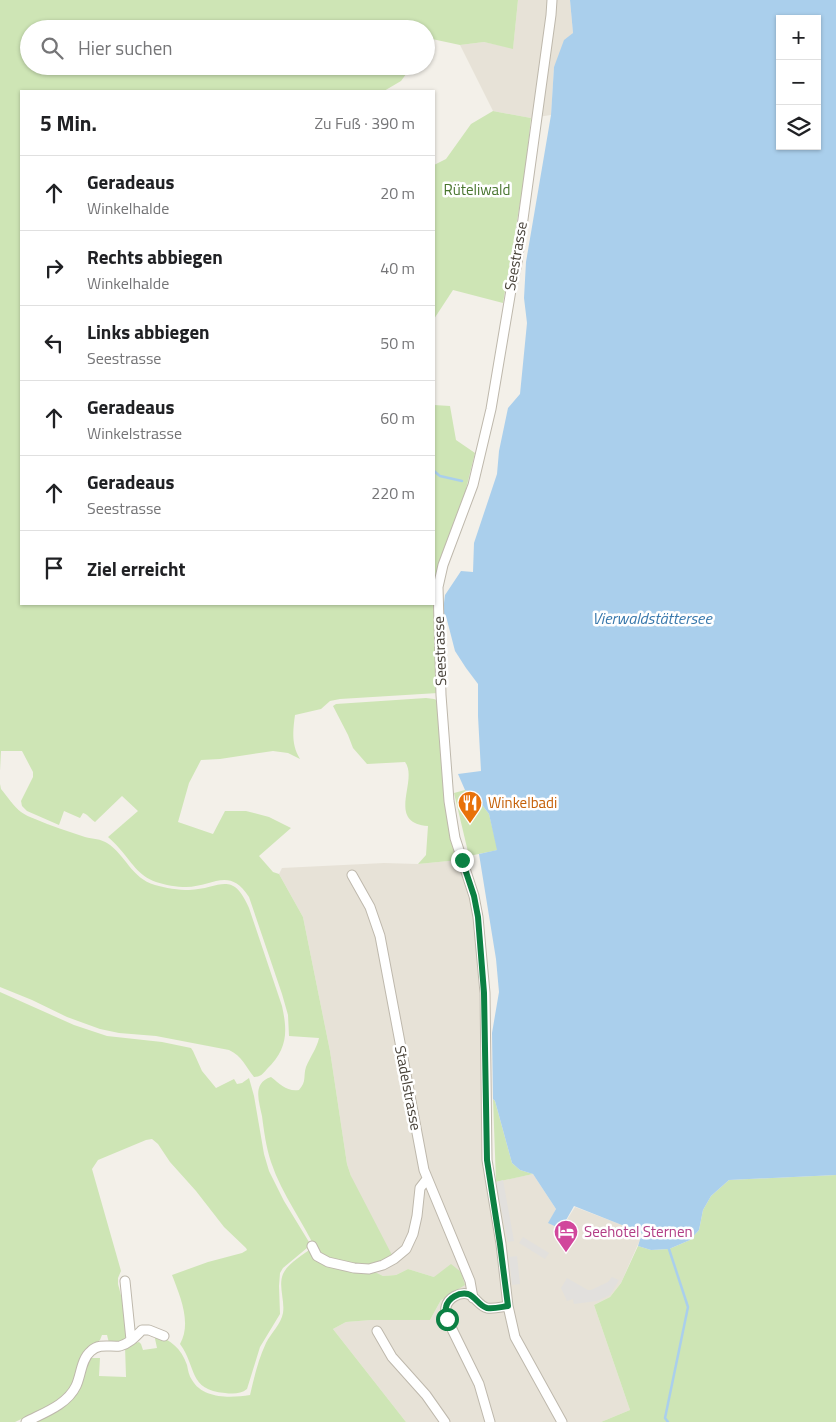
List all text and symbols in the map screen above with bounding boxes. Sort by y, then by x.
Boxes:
map controls [776,15,821,150]
button: + [776,15,821,60]
search box [20,20,435,75]
text: Hier suchen [78,33,173,62]
icon: search [38,34,66,62]
button: − [776,60,821,105]
button: layers [776,105,821,150]
text: 5 Min. [40,107,97,139]
text: Zu Fuß · 390 m [314,111,415,135]
text: Geradeaus [87,167,174,196]
park label: Rüteliwald [443,178,511,201]
icon: ahead [40,179,68,207]
text: 20 m [380,181,415,205]
text: Winkelhalde [87,196,169,220]
street label: Seestrasse [498,220,533,292]
text: Rechts abbiegen [87,242,223,271]
icon: right [40,254,68,282]
text: 40 m [380,256,415,280]
text: Winkelhalde [87,271,169,295]
text: Links abbiegen [87,317,210,346]
icon: left [40,329,68,357]
text: 50 m [380,331,415,355]
text: Seestrasse [87,346,161,370]
text: Geradeaus [87,392,174,421]
icon: ahead [40,404,68,432]
text: 60 m [380,406,415,430]
text: Winkelstrasse [87,421,182,445]
text: Geradeaus [87,467,174,496]
icon: ahead [40,479,68,507]
text: 220 m [371,481,415,505]
text: Seestrasse [87,496,161,520]
icon: arrive [40,554,68,582]
text: Ziel erreicht [87,554,185,583]
water label: Vierwaldstättersee [592,606,713,630]
street label: Seestrasse [427,616,452,686]
restaurant icon: Winkelbadi [457,790,483,824]
place label: Winkelbadi [488,791,557,814]
route end [451,849,474,872]
street label: Stadelstrasse [389,1043,428,1132]
hotel icon: Seehotel Sternen [553,1219,579,1253]
place label: Seehotel Sternen [584,1220,693,1243]
route start [436,1308,459,1331]

